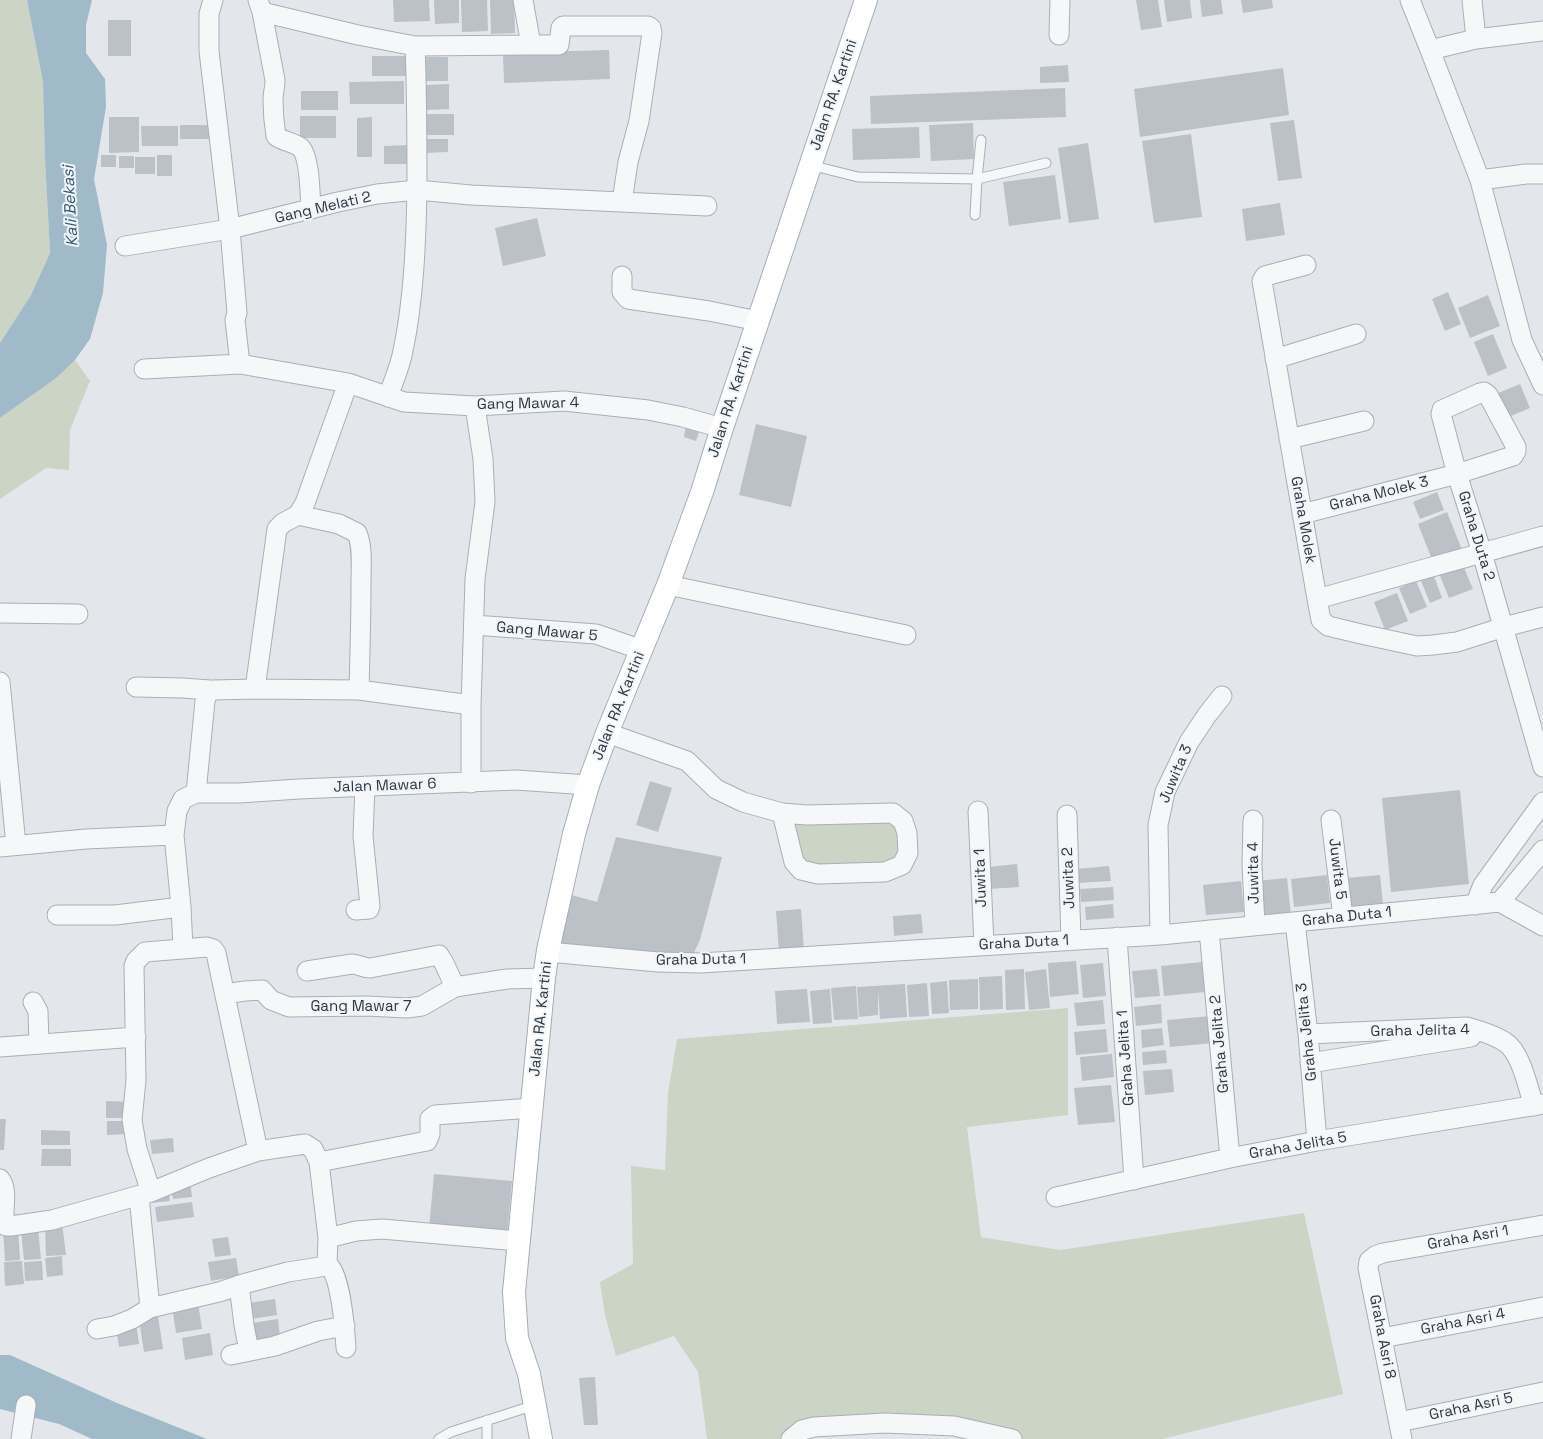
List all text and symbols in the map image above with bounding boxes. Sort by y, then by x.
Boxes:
street label: Jalan RA. Kartini [807,37,861,153]
water label: Kali Bekasi [59,165,83,247]
street label: Gang Melati 2 [273,188,373,228]
street label: Jalan RA. Kartini [705,344,757,460]
street label: Gang Mawar 4 [477,394,579,414]
street label: Graha Molek 3 [1328,473,1430,515]
street label: Graha Molek [1286,475,1320,565]
street label: Graha Duta 2 [1454,489,1498,583]
street label: Gang Mawar 5 [496,619,598,645]
street label: Jalan RA. Kartini [589,649,649,763]
street label: Juwita 3 [1156,742,1196,806]
street label: Jalan Mawar 6 [333,775,437,797]
street label: Juwita 5 [1324,837,1350,901]
street label: Juwita 4 [1244,842,1264,904]
street label: Juwita 2 [1059,847,1079,909]
street label: Juwita 1 [971,848,991,908]
street label: Graha Duta 1 [1301,903,1393,931]
street label: Graha Duta 1 [978,932,1070,954]
street label: Graha Duta 1 [656,950,746,970]
street label: Jalan RA. Kartini [526,960,556,1078]
street label: Graha Jelita 3 [1293,982,1321,1082]
street label: Graha Jelita 2 [1207,994,1233,1094]
street label: Gang Mawar 7 [310,998,412,1016]
street label: Graha Jelita 1 [1114,1010,1138,1106]
street label: Graha Jelita 4 [1370,1021,1470,1041]
street label: Graha Jelita 5 [1248,1129,1348,1163]
street label: Graha Asri 1 [1426,1222,1510,1254]
street label: Graha Asri 8 [1365,1293,1399,1381]
street label: Graha Asri 4 [1419,1305,1507,1339]
street label: Graha Asri 5 [1427,1389,1515,1425]

